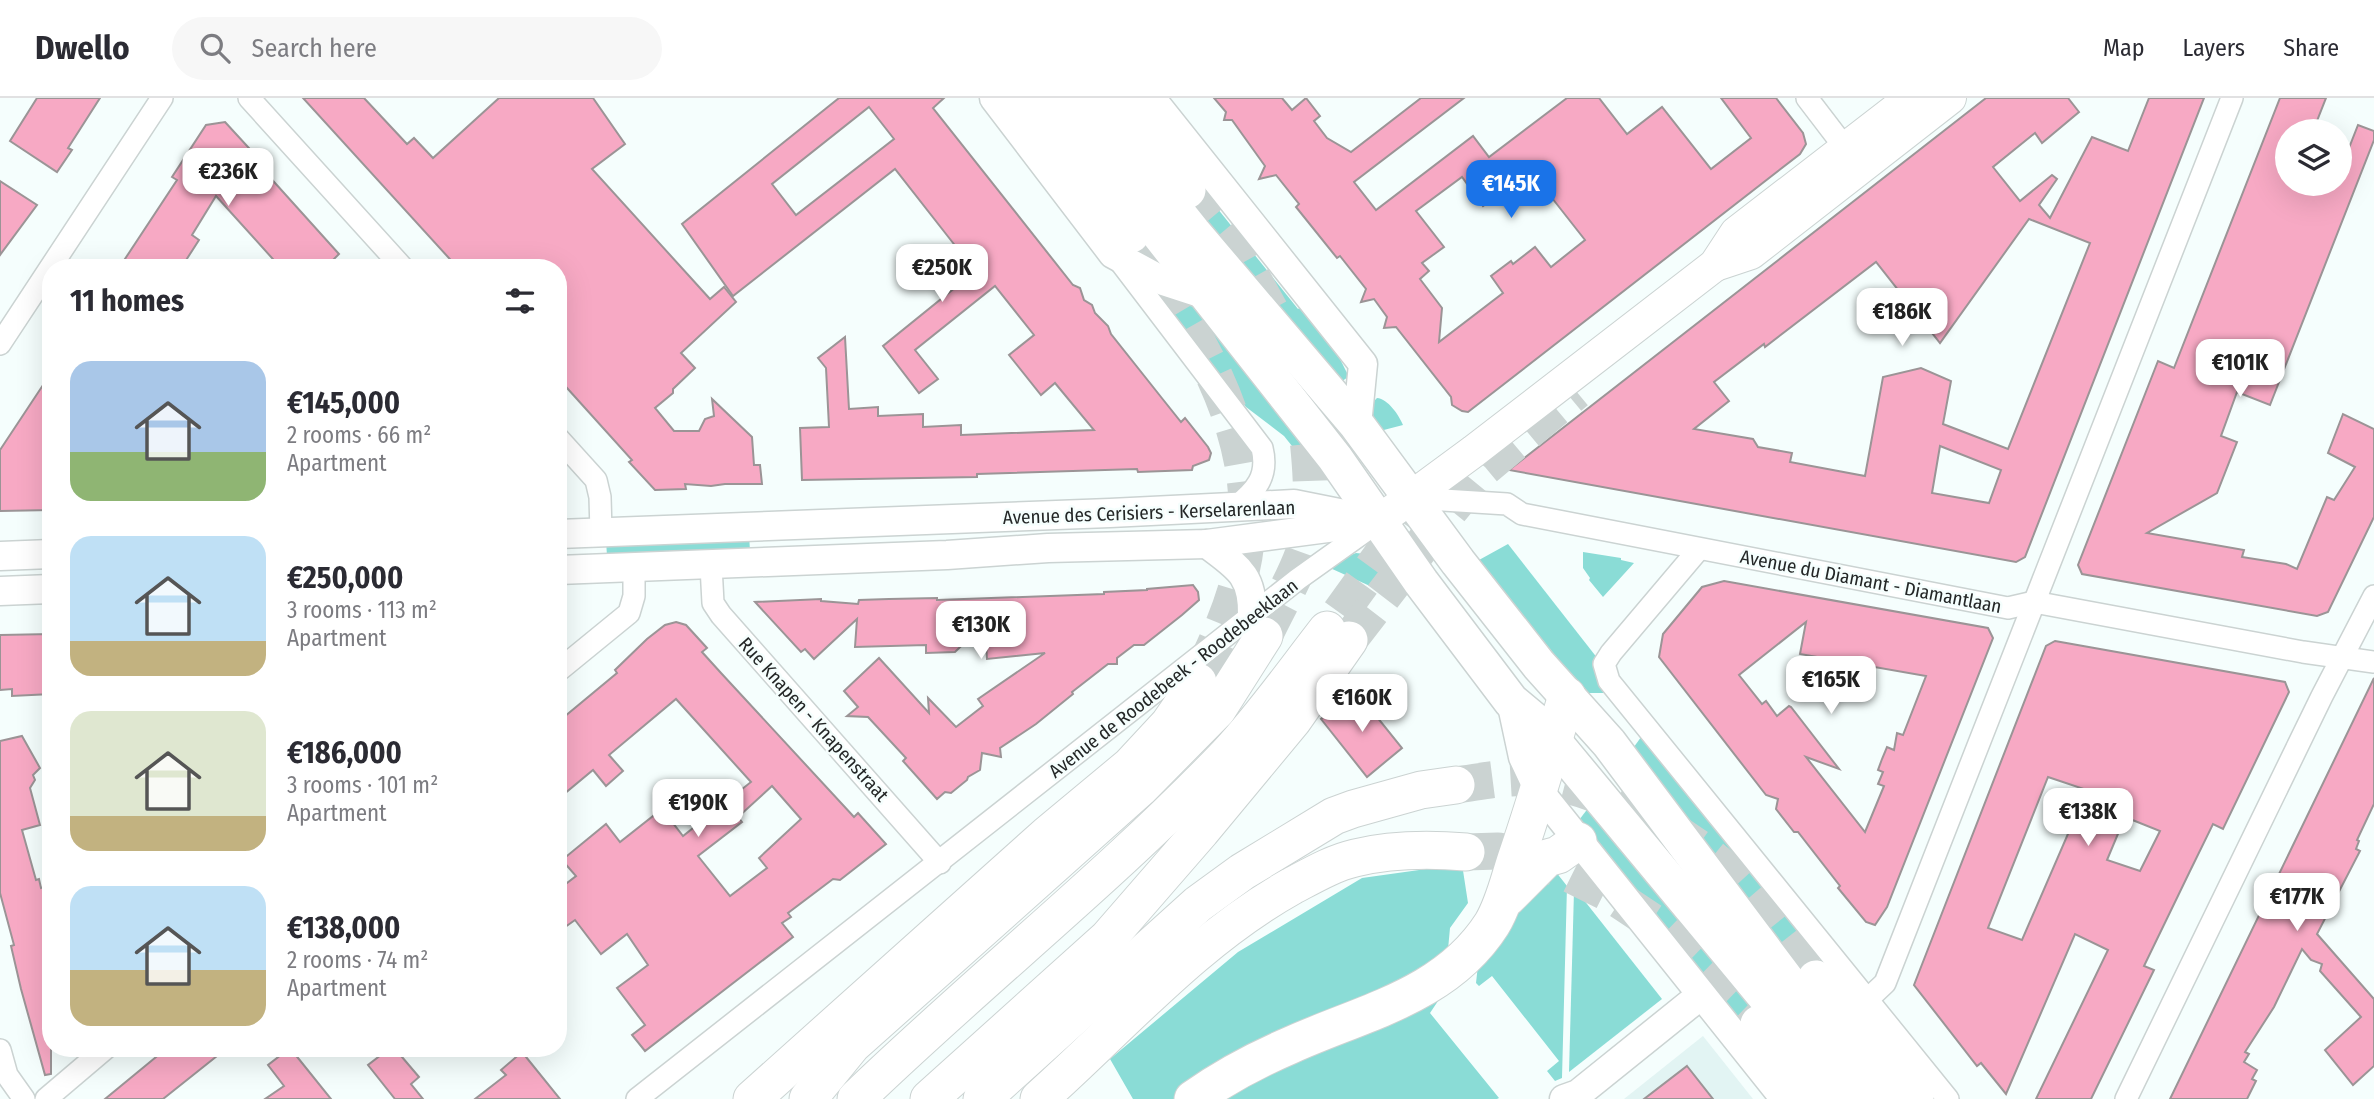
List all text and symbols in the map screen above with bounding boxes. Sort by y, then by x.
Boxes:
search box [172,17,662,80]
text: Dwello [35,28,130,68]
icon: search [196,29,234,67]
text: Search here [252,33,377,64]
text: Map [2103,34,2145,62]
text: Layers [2183,34,2245,62]
text: Share [2283,34,2339,62]
map controls [2275,119,2352,196]
button: layers [2275,119,2352,196]
pin: €236K [179,148,277,208]
text: €236K [198,157,258,185]
pin: €145K [1462,160,1560,220]
text: €145K [1482,169,1540,197]
pin: €250K [893,244,991,304]
text: €250K [912,253,972,281]
icon: filters [501,282,539,320]
text: 11 homes [70,283,184,319]
pin: €186K [1853,288,1951,348]
text: €186K [1873,297,1931,325]
pin: €101K [2191,340,2289,399]
text: €101K [2212,348,2268,376]
text: €145,000 [287,385,400,421]
icon: home [126,389,210,473]
text: 2 rooms · 66 m² [287,421,431,449]
text: Apartment [287,449,387,477]
street label: Avenue des Cerisiers - Kerselarenlaan [1002,496,1296,529]
street label: Avenue du Diamant - Diamantlaan [1738,545,2004,618]
text: €250,000 [287,560,403,596]
icon: home [126,564,210,648]
street label: Avenue de Roodebeek - Roodebeeklaan [1044,574,1302,783]
text: 3 rooms · 113 m² [287,596,437,624]
pin: €130K [932,602,1030,661]
text: €130K [952,610,1010,638]
text: Apartment [287,624,387,652]
street label: Rue Knapen - Knapenstraat [734,633,894,807]
pin: €165K [1782,656,1880,716]
text: €165K [1802,665,1860,693]
pin: €160K [1313,674,1411,734]
text: €160K [1332,683,1392,711]
text: €186,000 [287,735,402,771]
icon: home [126,739,210,823]
text: 3 rooms · 101 m² [287,771,438,799]
pin: €190K [649,780,747,839]
text: €190K [668,788,728,816]
pin: €138K [2039,788,2137,848]
text: €138K [2059,797,2117,825]
text: Apartment [287,799,387,827]
pin: €177K [2248,874,2346,933]
text: €177K [2270,882,2324,910]
text: €138,000 [287,910,400,946]
icon: home [126,914,210,998]
text: 2 rooms · 74 m² [287,946,428,974]
text: Apartment [287,974,387,1002]

